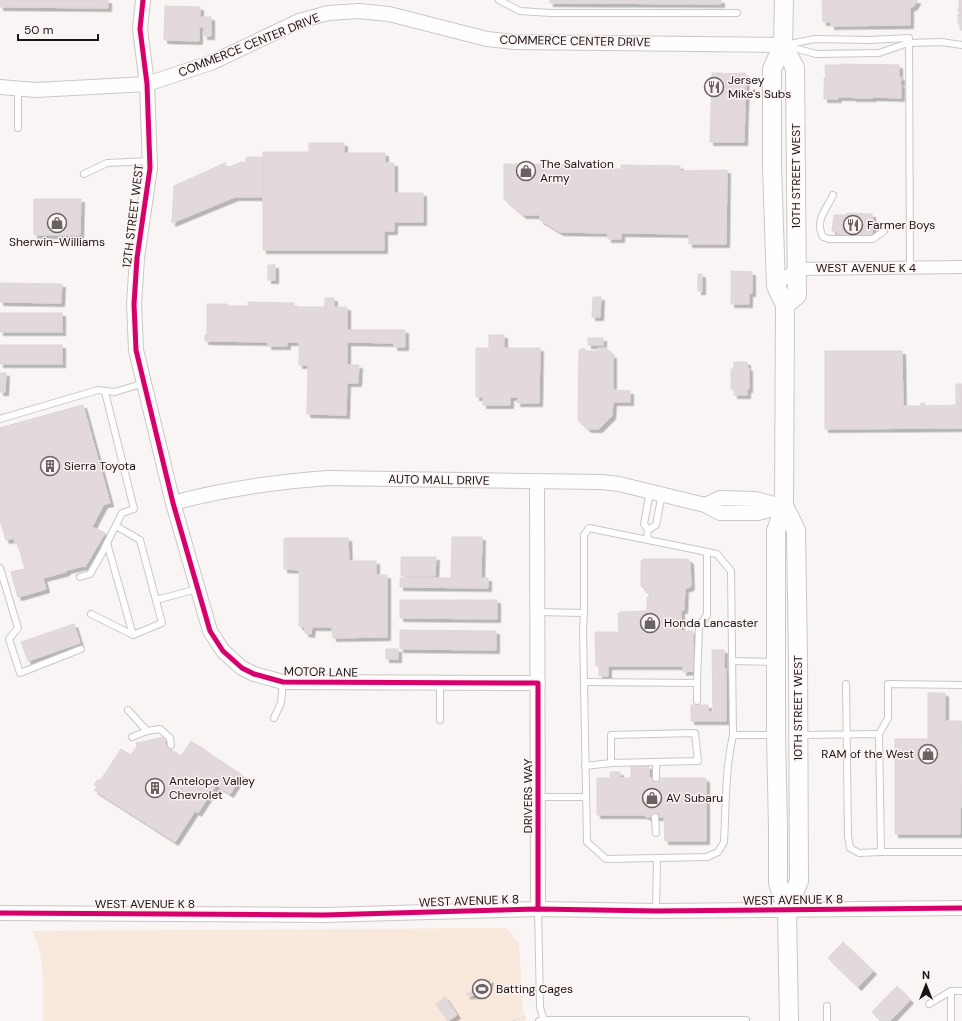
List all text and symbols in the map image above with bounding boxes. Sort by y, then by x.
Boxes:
street label: COMMERCE CENTER DRIVE [176,9,322,81]
scale bar [18,16,98,42]
text: 50 m [24,22,53,38]
street label: COMMERCE CENTER DRIVE [499,32,651,50]
place label: Jersey Mike's Subs [728,72,791,102]
restaurant icon: Jersey Mike's Subs [703,76,725,98]
street label: 10TH STREET WEST [788,123,804,229]
place label: The Salvation Army [540,156,614,186]
shop icon: The Salvation Army [515,160,537,182]
street label: 12TH STREET WEST [119,163,147,269]
shop icon: Sherwin-Williams [46,212,68,234]
restaurant icon: Farmer Boys [842,214,864,236]
place label: Farmer Boys [867,217,935,233]
place label: Sherwin-Williams [9,234,105,250]
street label: WEST AVENUE K 4 [816,260,916,276]
building icon: Sierra Toyota [39,455,61,477]
place label: Sierra Toyota [64,458,136,474]
street label: AUTO MALL DRIVE [388,471,490,489]
shop icon: Honda Lancaster [639,612,661,634]
place label: Honda Lancaster [664,615,759,631]
street label: 10TH STREET WEST [790,655,806,761]
street label: MOTOR LANE [284,663,358,681]
shop icon: RAM of the West [917,743,939,765]
place label: RAM of the West [821,746,914,762]
street label: DRIVERS WAY [520,758,536,834]
place label: Antelope Valley Chevrolet [169,773,255,803]
building icon: Antelope Valley Chevrolet [144,777,166,799]
shop icon: AV Subaru [641,787,663,809]
place label: AV Subaru [666,790,723,806]
street label: WEST AVENUE K 8 [419,891,519,911]
street label: WEST AVENUE K 8 [743,891,843,909]
street label: WEST AVENUE K 8 [95,896,195,912]
north arrow [906,965,946,1005]
text: N [922,968,930,982]
sports icon: Batting Cages [471,978,493,1000]
place label: Batting Cages [496,981,573,997]

